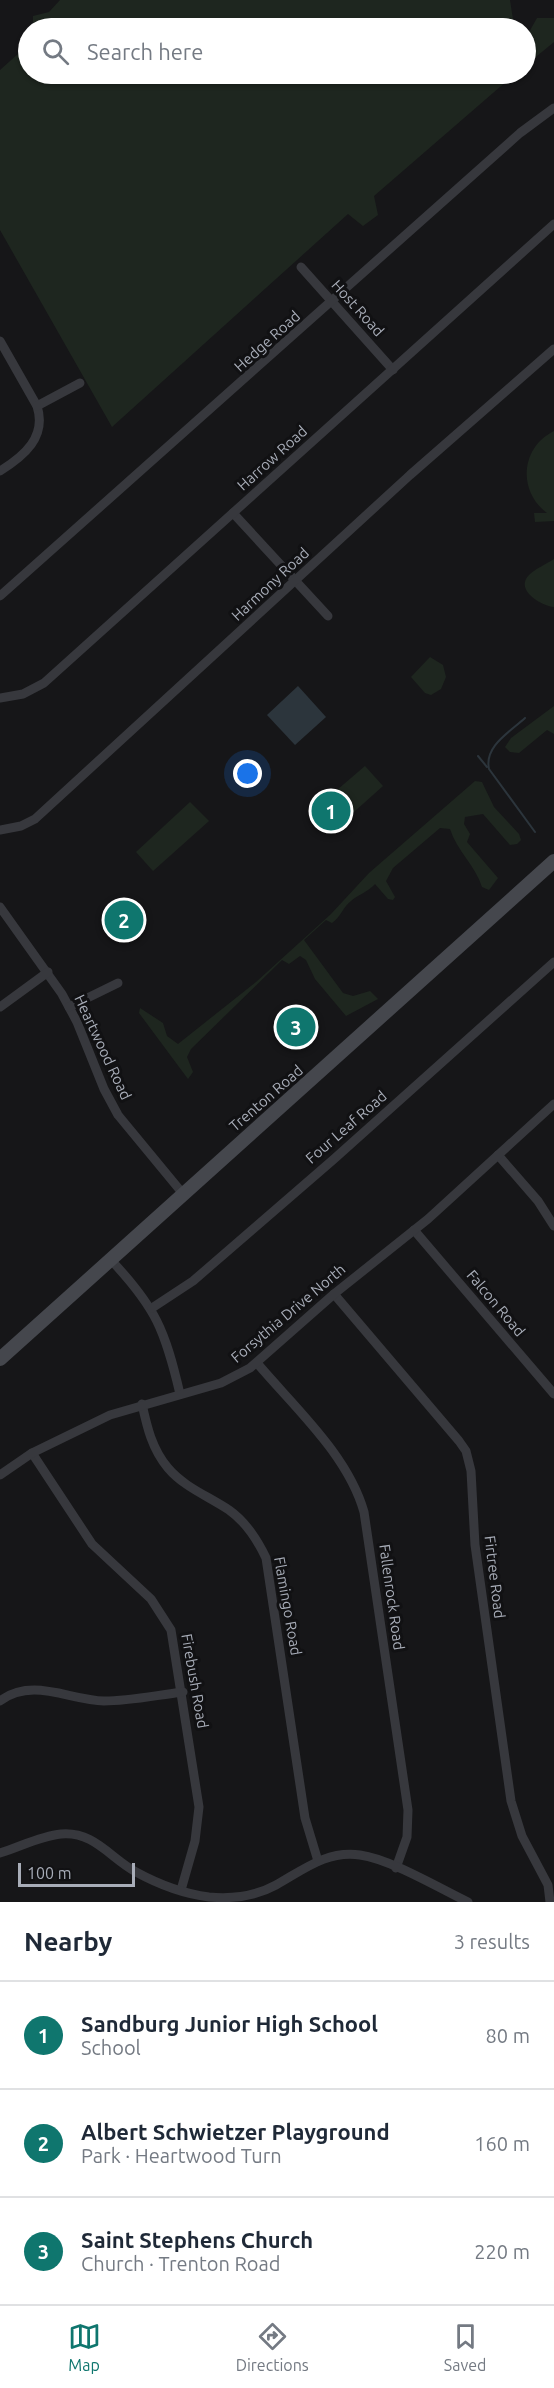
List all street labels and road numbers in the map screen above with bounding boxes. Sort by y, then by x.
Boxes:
street label: Host Road [328,276,388,340]
street label: Hedge Road [231,307,303,375]
street label: Harrow Road [234,422,310,494]
street label: Harmony Road [228,544,312,624]
street label: Heartwood Road [71,992,135,1102]
street label: Trenton Road [226,1062,306,1134]
street label: Four Leaf Road [302,1087,390,1167]
street label: Forsythia Drive North [227,1260,349,1366]
street label: Falcon Road [463,1266,529,1340]
street label: Firtree Road [481,1535,509,1619]
street label: Fallenrock Road [376,1543,408,1651]
street label: Flamingo Road [271,1555,305,1657]
street label: Firebush Road [178,1632,212,1730]

